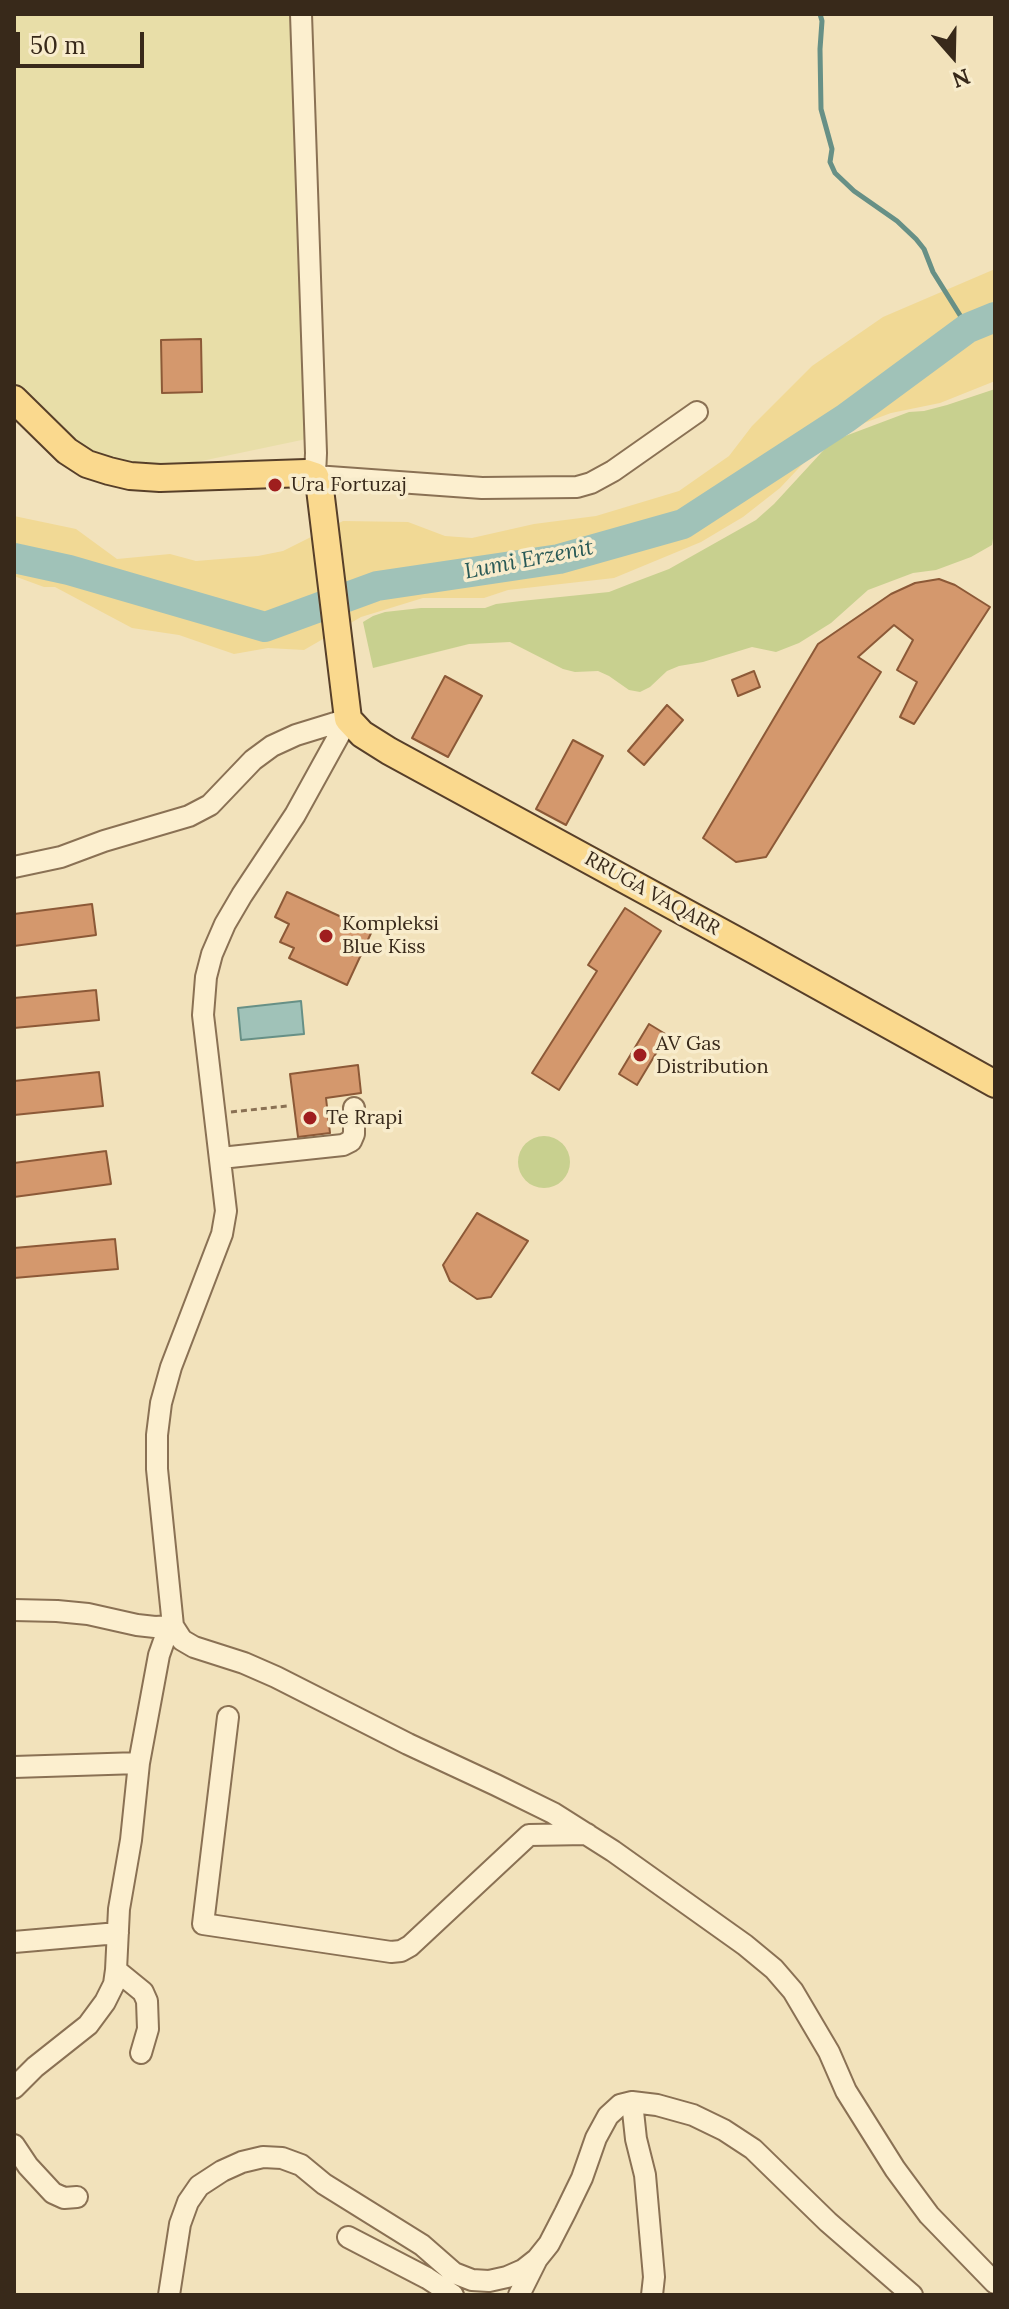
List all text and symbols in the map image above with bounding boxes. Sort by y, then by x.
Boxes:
scale bar [20,16,148,66]
north arrow [913,16,993,96]
text: 50 m [30,30,86,61]
text: N [948,62,974,95]
place label: Ura Fortuzaj [291,473,407,497]
marker: Ura Fortuzaj [266,476,284,494]
water label: Lumi Erzenit [462,535,596,585]
street label: RRUGA VAQARR [580,847,724,941]
place label: Kompleksi Blue Kiss [342,912,439,959]
marker: Kompleksi Blue Kiss [317,927,335,945]
place label: AV Gas Distribution [656,1032,769,1079]
marker: AV Gas Distribution [631,1046,649,1064]
place label: Te Rrapi [326,1106,403,1130]
marker: Te Rrapi [301,1109,319,1127]

